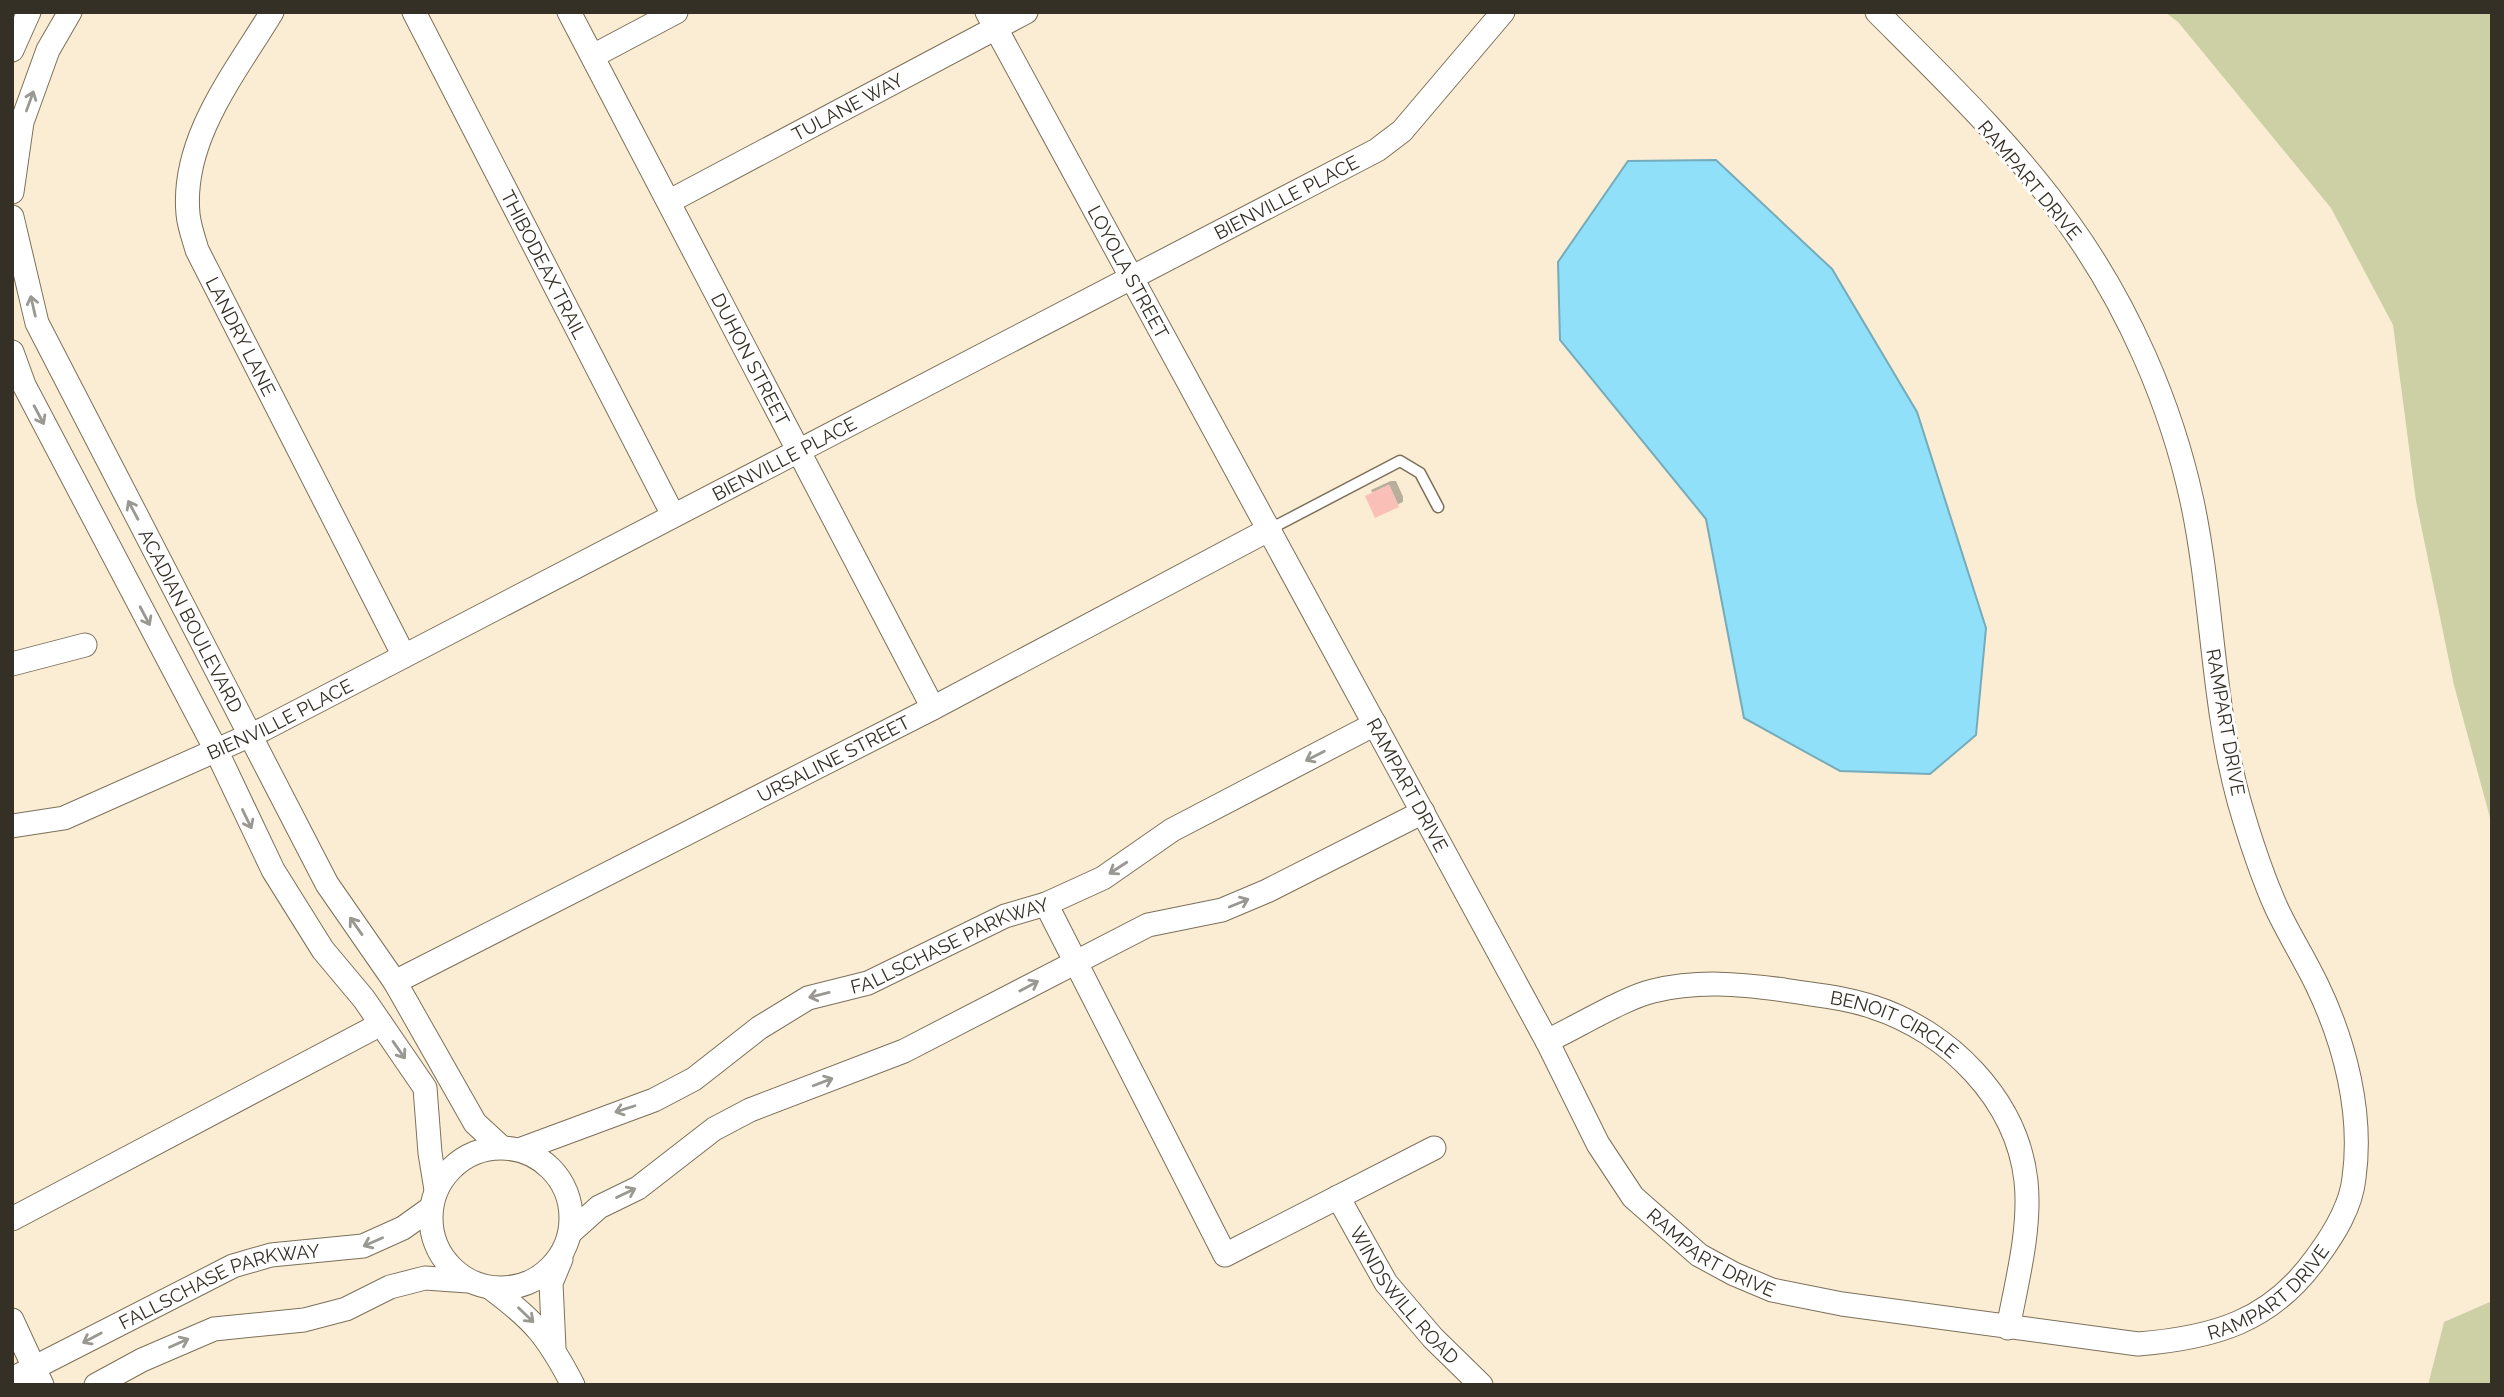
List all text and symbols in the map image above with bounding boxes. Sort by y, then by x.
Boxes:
street label: TULANE WAY [788,68,907,145]
one-way arrow [25,91,37,113]
street label: RAMPART DRIVE [1974,116,2086,244]
street label: BIENVILLE PLACE [1210,151,1362,244]
street label: THIBODEAX TRAIL [497,187,591,342]
street label: LOYOLA STREET [1083,202,1174,343]
street label: LANDRY LANE [201,273,280,400]
street label: DUHON STREET [707,290,794,430]
one-way arrow [26,295,39,318]
one-way arrow [33,404,47,425]
street label: BIENVILLE PLACE [708,412,860,505]
one-way arrow [125,501,139,521]
street label: ACADIAN BOULEVARD [134,525,247,716]
one-way arrow [139,605,152,626]
street label: RAMPART DRIVE [2202,647,2250,797]
street label: BIENVILLE PLACE [203,674,356,764]
street label: URSALINE STREET [754,711,914,807]
street label: RAMPART DRIVE [1362,714,1453,856]
one-way arrow [1305,749,1326,763]
one-way arrow [241,808,255,829]
one-way arrow [1108,862,1128,876]
street label: FALLSCHASE PARKWAY [848,893,1052,998]
one-way arrow [1227,895,1249,908]
one-way arrow [349,917,363,936]
one-way arrow [1018,979,1038,993]
street label: BENOIT CIRCLE [1829,986,1963,1063]
one-way arrow [808,989,831,1002]
one-way arrow [392,1040,406,1059]
one-way arrow [811,1075,833,1088]
one-way arrow [614,1103,636,1116]
one-way arrow [615,1186,637,1199]
street label: RAMPART DRIVE [1643,1204,1779,1301]
street label: WINDSWILL ROAD [1345,1222,1464,1368]
one-way arrow [363,1236,384,1249]
street label: FALLSCHASE PARKWAY [115,1239,321,1334]
street label: RAMPART DRIVE [2205,1240,2333,1344]
one-way arrow [517,1307,534,1324]
one-way arrow [82,1331,103,1345]
one-way arrow [168,1336,189,1349]

